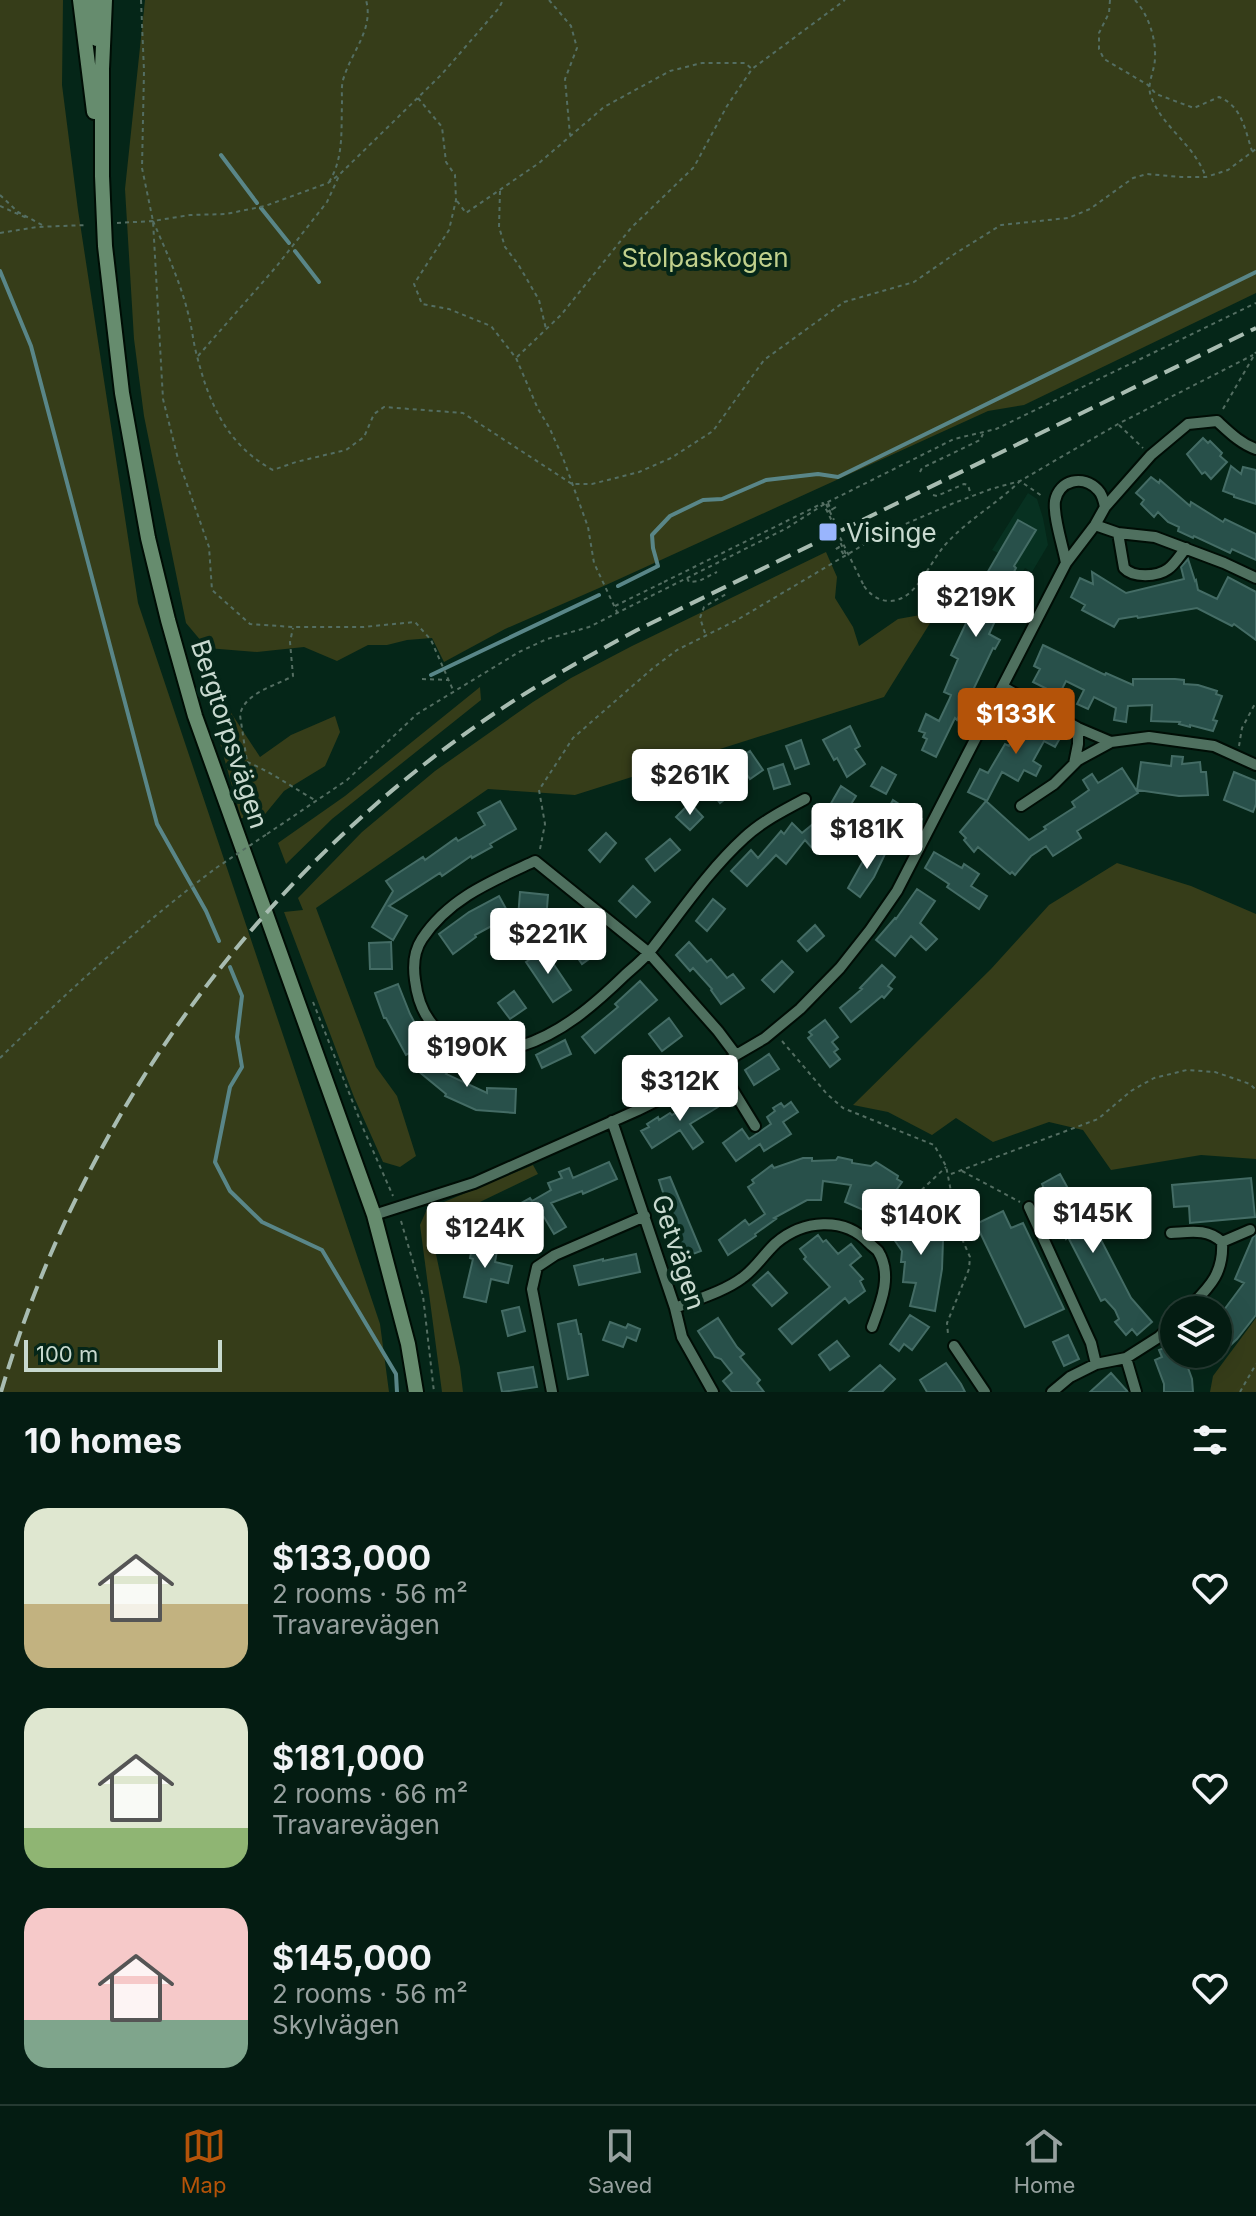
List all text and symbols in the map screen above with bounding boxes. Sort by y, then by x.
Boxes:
park label: Stolpaskogen [621,242,789,273]
place label: Visinge [846,517,937,548]
marker: Visinge [817,521,839,543]
pin: $219K [920,571,1032,639]
text: $219K [936,581,1016,612]
street label: Bergtorpsvägen [185,636,275,832]
pin: $133K [960,688,1072,756]
text: $133K [976,698,1056,729]
pin: $261K [634,749,746,817]
text: $261K [650,759,730,790]
pin: $181K [811,803,923,871]
text: $181K [829,813,905,844]
pin: $221K [492,908,604,976]
text: $221K [508,918,588,949]
pin: $190K [411,1021,523,1089]
text: $190K [426,1031,508,1062]
pin: $312K [624,1055,736,1123]
text: $312K [640,1065,720,1096]
pin: $145K [1037,1187,1149,1255]
pin: $140K [865,1189,977,1257]
street label: Getvägen [646,1191,712,1313]
text: $145K [1052,1197,1134,1228]
text: $140K [880,1199,962,1230]
pin: $124K [429,1202,541,1270]
text: $124K [445,1212,525,1243]
map controls [1160,1296,1232,1368]
button: layers [1160,1296,1232,1368]
scale bar [24,1336,222,1372]
text: 100 m [36,1341,98,1367]
icon: filters [1188,1418,1232,1462]
text: 10 homes [24,1420,182,1461]
text: $133,000 [272,1537,431,1578]
icon: home [88,1540,184,1636]
icon: heart [1188,1566,1232,1610]
text: 2 rooms · 56 m² [272,1578,468,1609]
text: Travarevägen [272,1609,440,1640]
text: $181,000 [272,1737,425,1778]
icon: home [88,1740,184,1836]
icon: heart [1188,1766,1232,1810]
text: 2 rooms · 66 m² [272,1778,468,1809]
text: Travarevägen [272,1809,440,1840]
text: $145,000 [272,1937,432,1978]
icon: home [88,1940,184,2036]
icon: heart [1188,1966,1232,2010]
text: 2 rooms · 56 m² [272,1978,468,2009]
text: Skylvägen [272,2009,400,2040]
tab: Map [181,2124,226,2198]
tab: Saved [588,2124,652,2198]
tab: Home [1014,2124,1075,2198]

